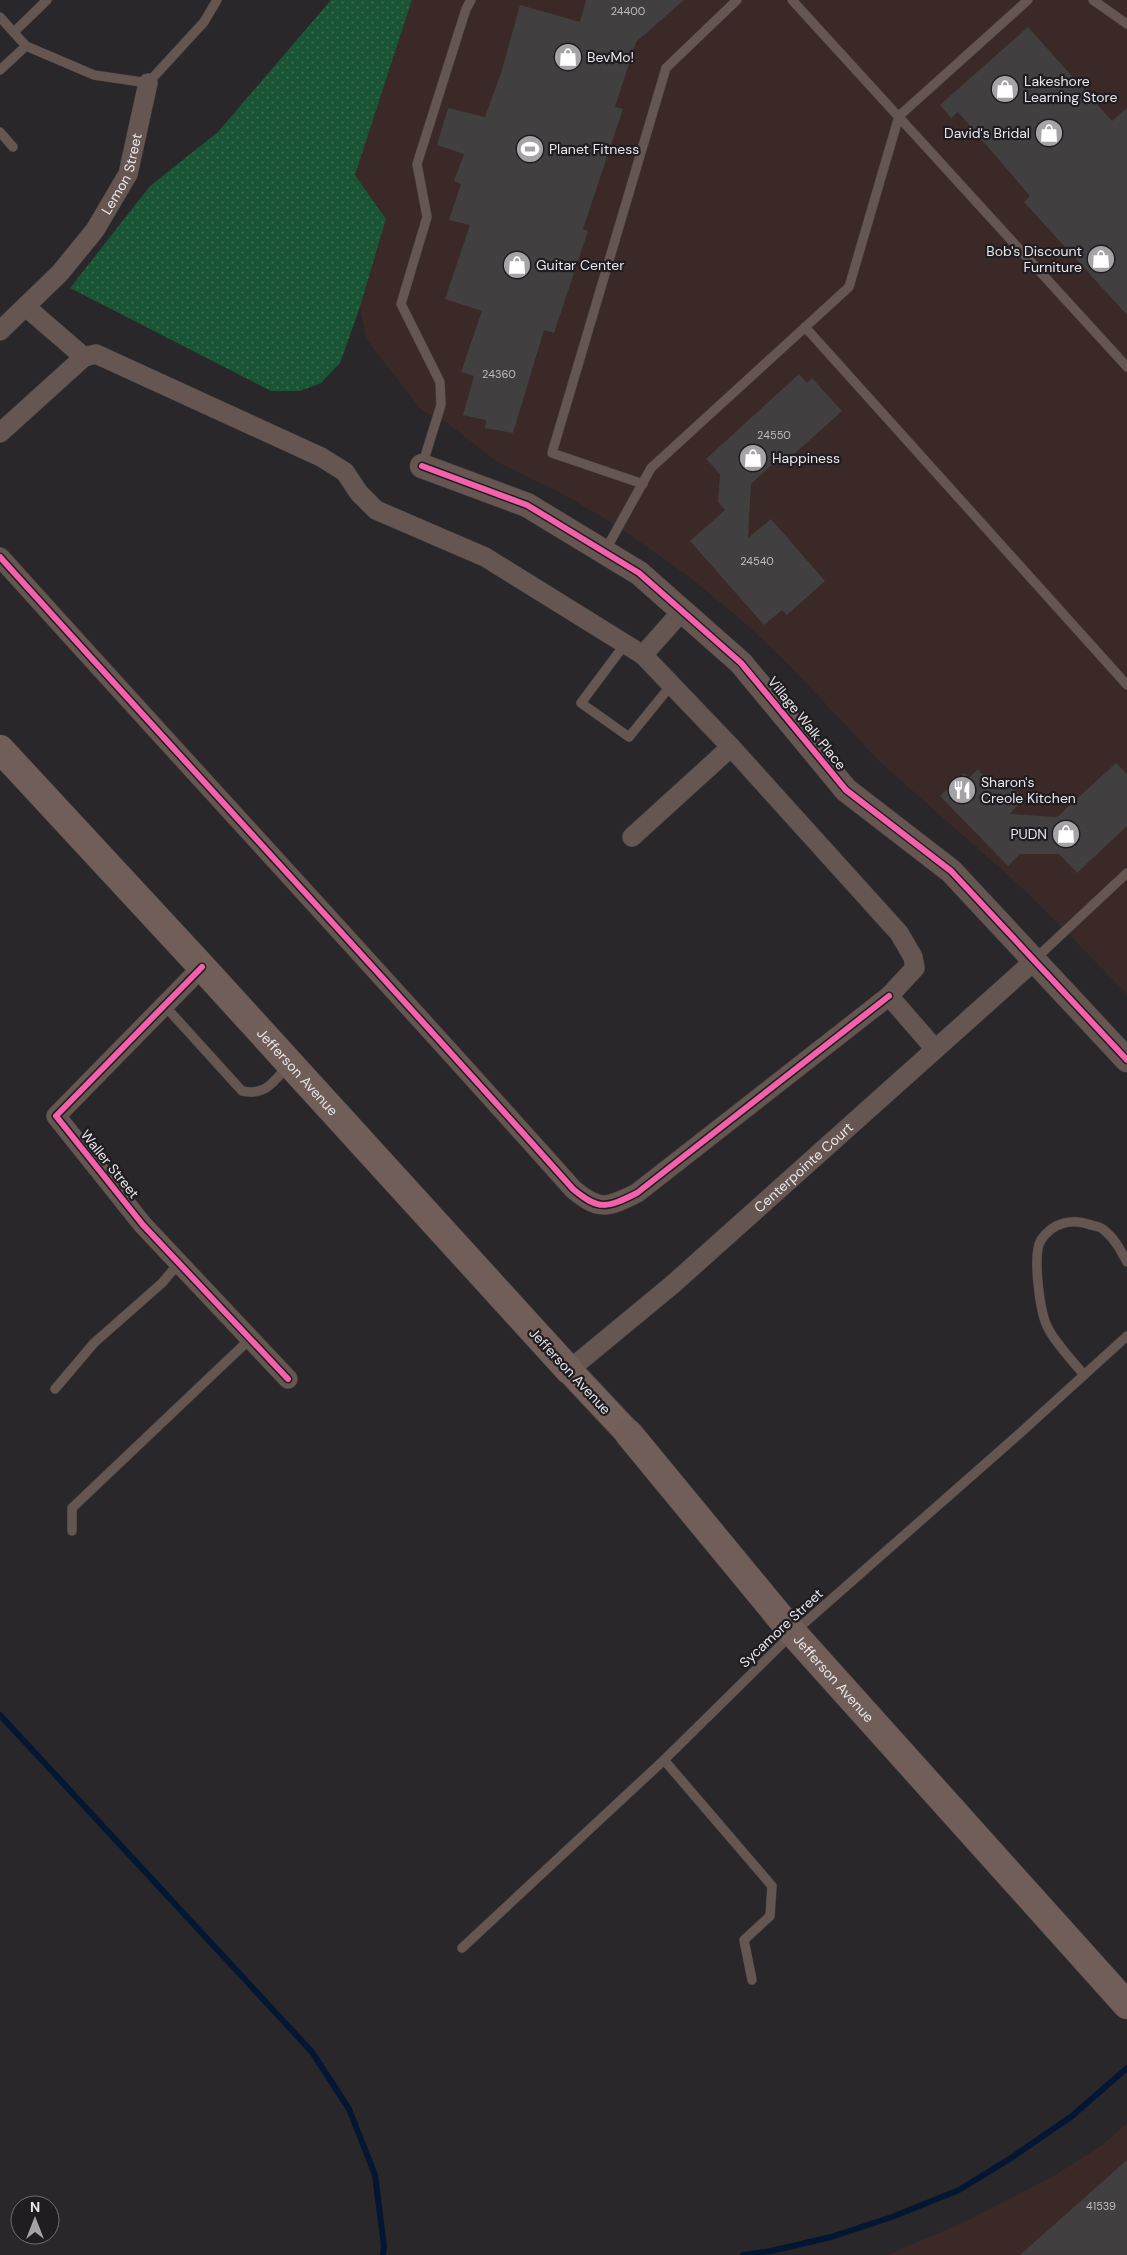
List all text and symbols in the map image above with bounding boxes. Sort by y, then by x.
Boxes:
house number: 24400 [611,4,645,18]
shop icon: BevMo! [553,42,583,72]
place label: BevMo! [587,48,634,66]
place label: Lakeshore Learning Store [1024,72,1117,106]
shop icon: Lakeshore Learning Store [990,74,1020,104]
shop icon: David's Bridal [1034,118,1064,148]
place label: David's Bridal [944,124,1030,142]
street label: Lemon Street [97,131,146,218]
sports icon: Planet Fitness [515,134,545,164]
place label: Planet Fitness [549,140,639,158]
place label: Bob's Discount Furniture [986,242,1082,276]
shop icon: Bob's Discount Furniture [1086,244,1116,274]
shop icon: Guitar Center [502,250,532,280]
place label: Guitar Center [536,256,624,274]
house number: 24360 [482,367,516,381]
house number: 24550 [757,428,791,442]
shop icon: Happiness [738,443,768,473]
place label: Happiness [772,449,840,467]
house number: 24540 [740,554,774,568]
street label: Village Walk Place [764,673,850,773]
place label: Sharon's Creole Kitchen [981,773,1076,807]
restaurant icon: Sharon's Creole Kitchen [947,775,977,805]
shop icon: PUDN [1051,819,1081,849]
place label: PUDN [1010,825,1047,843]
street label: Jefferson Avenue [253,1024,342,1119]
street label: Centerpointe Court [750,1118,857,1216]
street label: Waller Street [77,1126,143,1202]
street label: Jefferson Avenue [525,1324,615,1418]
street label: Sycamore Street [735,1585,827,1671]
street label: Jefferson Avenue [790,1631,878,1726]
north arrow [10,2195,60,2245]
text: N [30,2198,40,2216]
house number: 41539 [1086,2199,1116,2213]

